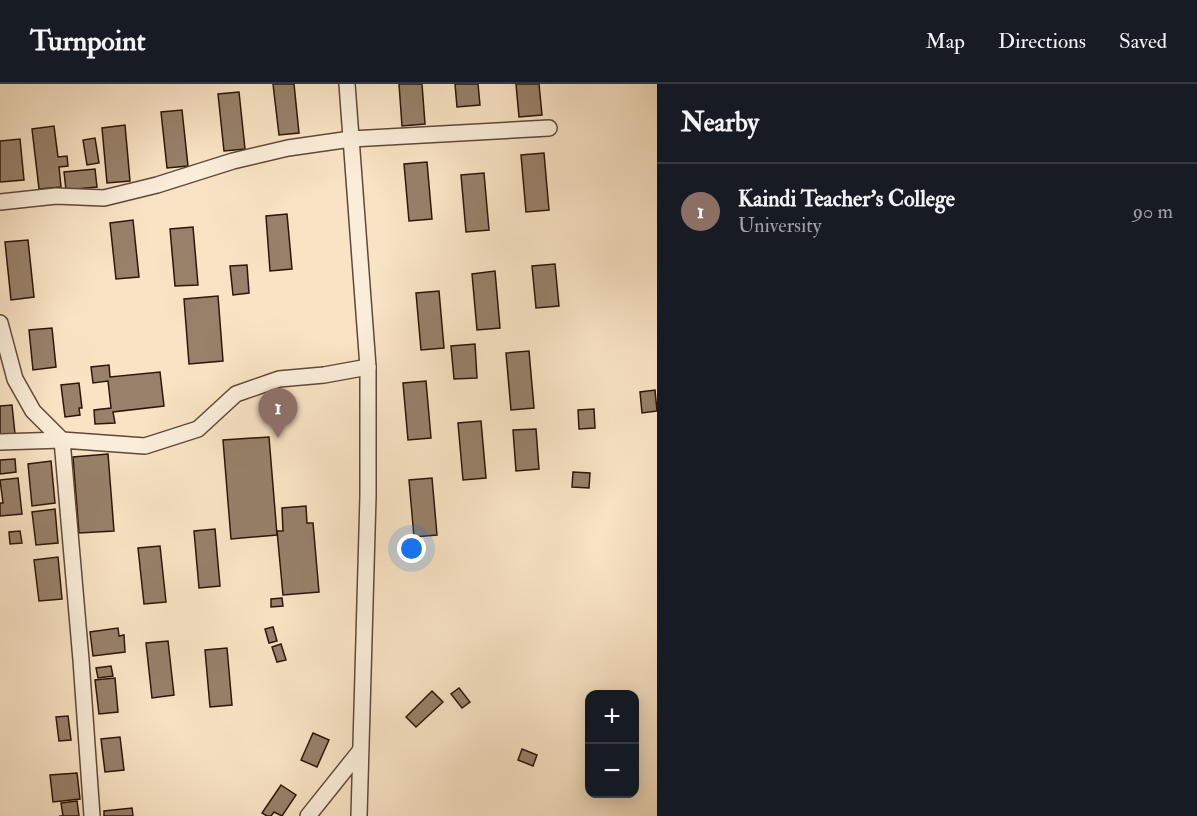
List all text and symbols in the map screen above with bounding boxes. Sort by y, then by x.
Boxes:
text: Turnpoint [30,24,146,59]
text: Map [925,28,965,55]
text: Directions [998,28,1086,55]
text: Saved [1119,28,1167,55]
text: Nearby [681,107,759,139]
text: Kaindi Teacher's College [738,185,955,213]
text: 1 [697,199,704,224]
text: 90 m [1133,199,1173,224]
text: University [738,213,821,238]
pin: 1 [258,388,298,438]
your location [397,534,426,563]
map controls [585,690,639,798]
button: + [585,690,639,744]
button: − [585,744,639,798]

